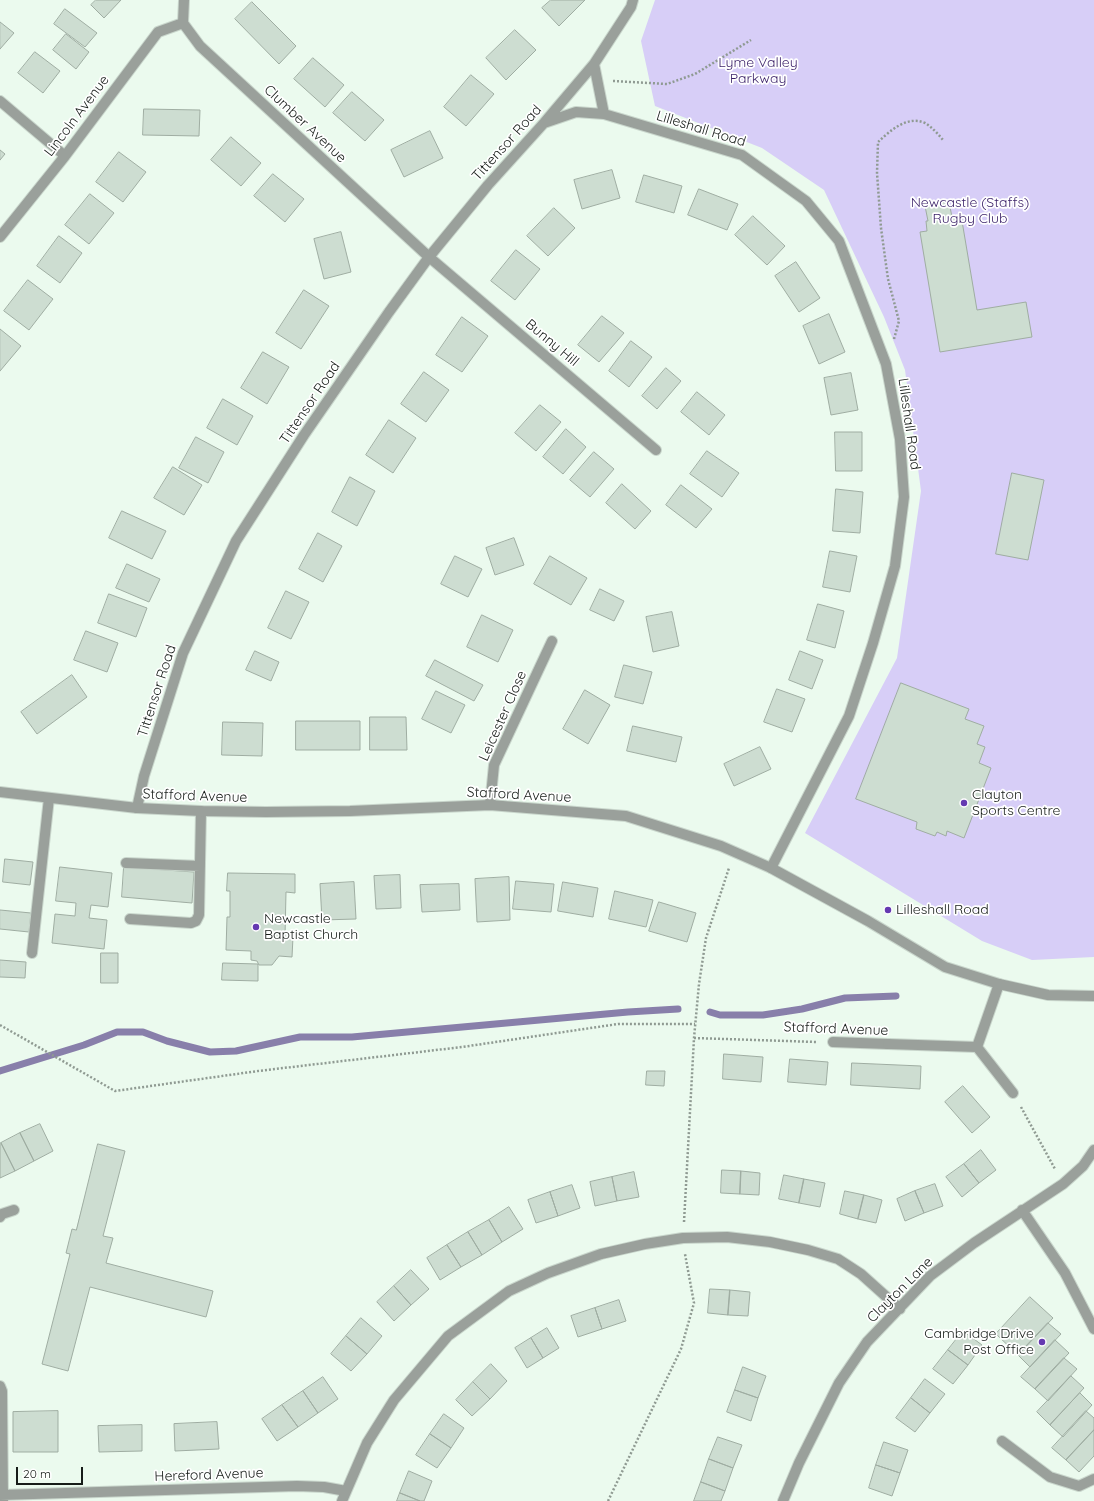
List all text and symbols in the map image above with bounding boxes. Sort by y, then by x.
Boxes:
park label: Lyme Valley Parkway [718,55,798,88]
street label: Lincoln Avenue [41,72,113,160]
street label: Clumber Avenue [260,82,350,166]
street label: Tittensor Road [469,102,545,184]
street label: Lilleshall Road [654,107,748,151]
park label: Newcastle (Staffs) Rugby Club [911,195,1029,228]
street label: Bunny Hill [522,316,582,370]
street label: Tittensor Road [276,359,344,447]
street label: Lilleshall Road [894,377,924,471]
street label: Tittensor Road [134,643,180,739]
street label: Leicester Close [476,668,530,764]
street label: Stafford Avenue [466,784,572,806]
street label: Stafford Avenue [142,786,248,806]
place label: Clayton Sports Centre [972,787,1060,820]
marker: Clayton Sports Centre [959,798,969,808]
place label: Lilleshall Road [896,902,989,918]
marker: Lilleshall Road [883,905,893,915]
place label: Newcastle Baptist Church [264,911,358,944]
marker: Newcastle Baptist Church [251,922,261,932]
street label: Stafford Avenue [783,1019,889,1039]
street label: Clayton Lane [864,1254,936,1326]
place label: Cambridge Drive Post Office [924,1326,1034,1358]
marker: Cambridge Drive Post Office [1037,1337,1047,1347]
scale bar [18,1459,85,1485]
street label: Hereford Avenue [154,1465,264,1485]
text: 20 m [23,1466,51,1481]

